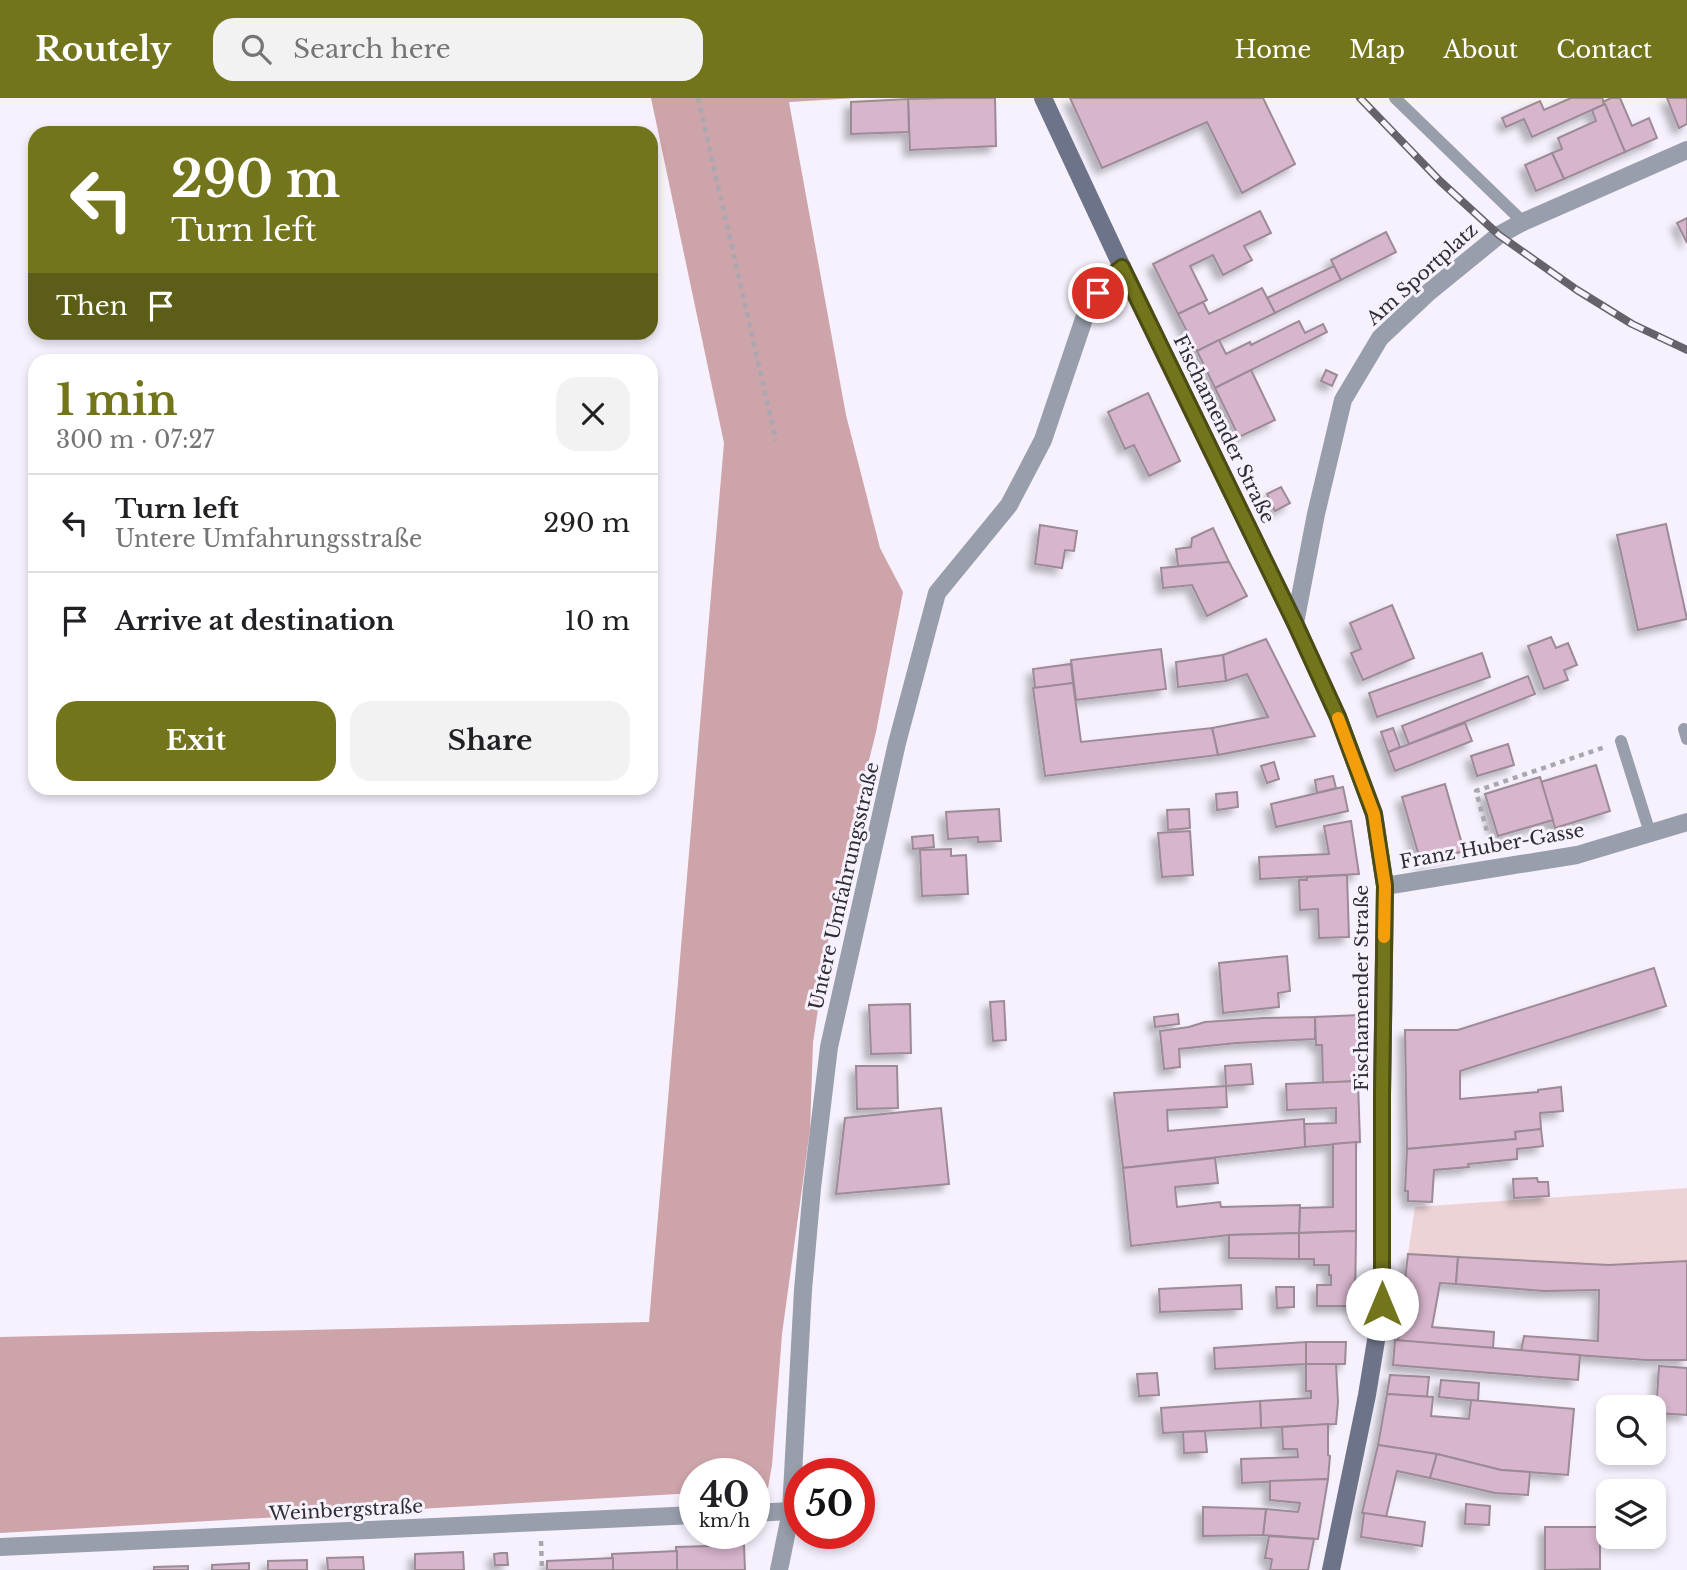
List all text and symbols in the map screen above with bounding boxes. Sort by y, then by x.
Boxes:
search box [213,18,703,81]
text: Routely [35,29,171,70]
icon: search [237,30,275,68]
text: Search here [293,33,451,65]
text: Home [1235,35,1311,64]
text: Map [1349,35,1405,64]
text: About [1443,35,1518,64]
text: Contact [1556,35,1652,64]
text: 290 m [171,149,340,210]
icon: left [56,154,147,245]
text: Turn left [171,210,317,250]
street label: Am Sportplatz [1361,218,1482,331]
pin [1068,263,1128,323]
icon: arrive [1079,274,1117,312]
icon: arrive [142,287,180,325]
text: Then [56,290,128,322]
street label: Fischamender Straße [1168,331,1280,527]
text: 1 min [56,374,178,426]
button: close [556,377,630,451]
text: 300 m · 07:27 [56,426,214,454]
text: Turn left [115,493,239,525]
icon: left [56,504,94,542]
text: 290 m [543,507,630,539]
text: Untere Umfahrungsstraße [115,525,422,553]
icon: arrive [56,602,94,640]
text: Arrive at destination [115,605,395,637]
text: 10 m [564,605,630,637]
button: Exit [56,701,336,781]
button: Share [350,701,630,781]
street label: Untere Umfahrungsstraße [804,760,884,1012]
street label: Franz Huber-Gasse [1398,818,1586,874]
street label: Fischamender Straße [1350,885,1373,1091]
position arrow [1345,1267,1419,1341]
map controls [1596,1395,1666,1549]
button: search [1596,1395,1666,1465]
speed limit sign: 50 [784,1458,875,1549]
text: 40 [700,1473,749,1516]
button: layers [1596,1479,1666,1549]
street label: Weinbergstraße [267,1494,424,1526]
text: km/h [699,1510,750,1532]

